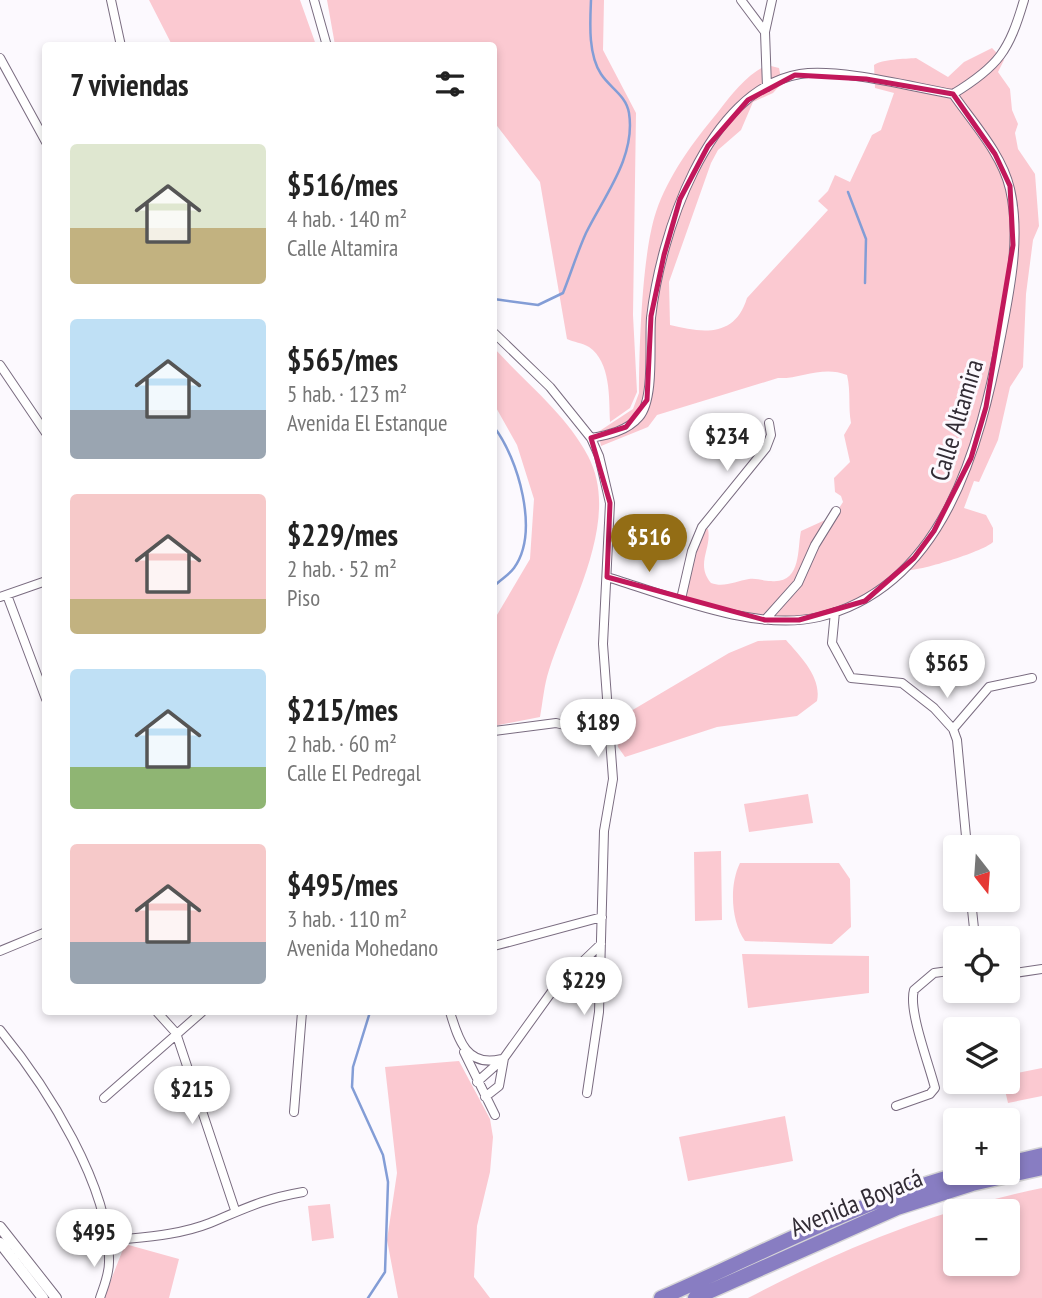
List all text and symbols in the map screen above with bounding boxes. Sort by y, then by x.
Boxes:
text: 7 viviendas [70,65,189,104]
icon: filters [431,65,469,103]
text: $516/mes [287,165,398,204]
icon: home [126,172,210,256]
text: 4 hab. · 140 m² [287,204,407,233]
text: Calle Altamira [287,233,398,262]
text: $565/mes [287,340,398,379]
icon: home [126,347,210,431]
street label: Calle Altamira [922,355,990,485]
text: 5 hab. · 123 m² [287,379,407,408]
text: Avenida El Estanque [287,408,448,437]
pin: $234 [686,414,768,473]
text: $234 [705,421,749,450]
pin: $516 [608,514,690,574]
text: $229/mes [287,515,398,554]
icon: home [126,522,210,606]
text: $516 [627,522,671,551]
text: 2 hab. · 52 m² [287,554,397,583]
text: Piso [287,583,320,612]
pin: $565 [906,640,988,700]
text: $565 [925,648,969,677]
text: $215/mes [287,690,398,729]
icon: home [126,697,210,781]
pin: $189 [557,700,639,759]
text: $189 [576,707,620,736]
text: 2 hab. · 60 m² [287,729,397,758]
text: Calle El Pedregal [287,758,421,787]
north arrow [943,835,1020,912]
map controls [943,835,1020,1276]
text: $495/mes [287,865,398,904]
icon: home [126,872,210,956]
text: 3 hab. · 110 m² [287,904,407,933]
button: locate [943,926,1020,1003]
text: Avenida Mohedano [287,933,438,962]
pin: $229 [543,958,625,1017]
text: $229 [562,965,606,994]
button: layers [943,1017,1020,1094]
pin: $215 [151,1066,233,1126]
text: $215 [170,1074,214,1103]
button: + [943,1108,1020,1185]
street label: Avenida Boyacá [785,1161,927,1243]
button: − [943,1199,1020,1276]
pin: $495 [53,1210,135,1269]
text: $495 [72,1217,116,1246]

